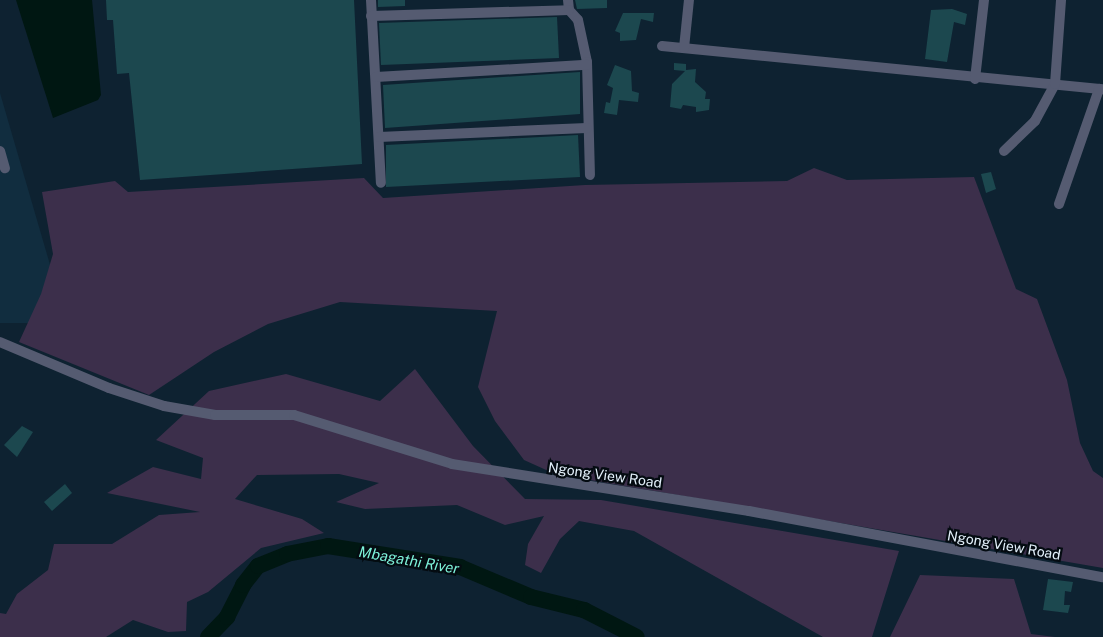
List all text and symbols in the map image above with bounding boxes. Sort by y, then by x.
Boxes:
street label: Ngong View Road [547,459,663,491]
street label: Ngong View Road [946,527,1062,563]
water label: Mbagathi River [357,542,461,578]

